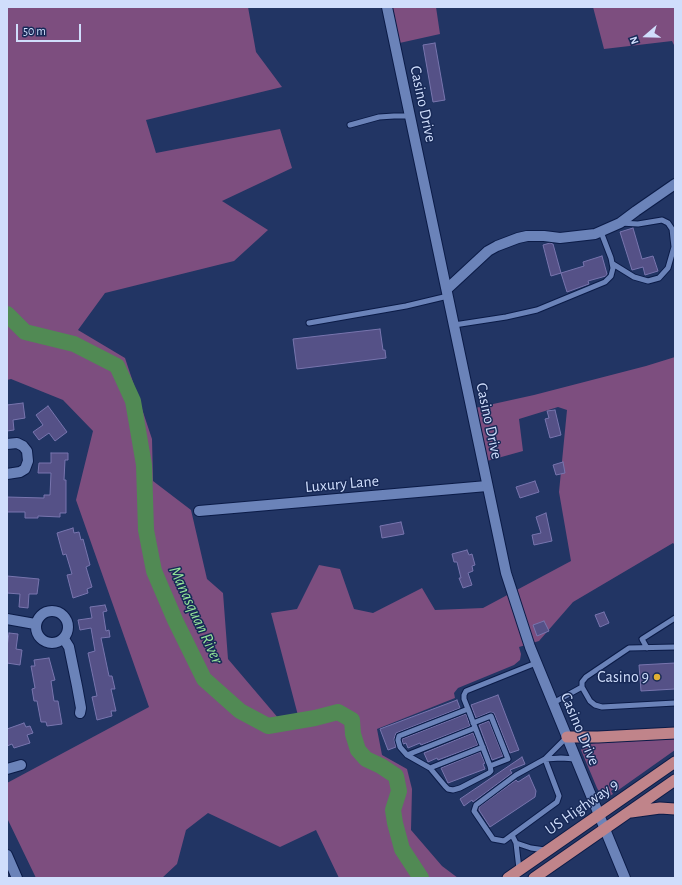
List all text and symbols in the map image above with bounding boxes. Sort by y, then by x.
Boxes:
scale bar [18,16,83,42]
north arrow [626,16,666,56]
text: 50 m [23,25,46,37]
text: N [628,35,641,46]
street label: Casino Drive [406,64,440,144]
street label: Casino Drive [472,381,506,461]
street label: Luxury Lane [304,471,380,497]
water label: Manasquan River [164,563,228,667]
place label: Casino 9 [597,667,649,687]
marker: Casino 9 [652,672,662,682]
street label: Casino Drive [556,690,604,768]
street label: US Highway 9 [541,775,623,839]

